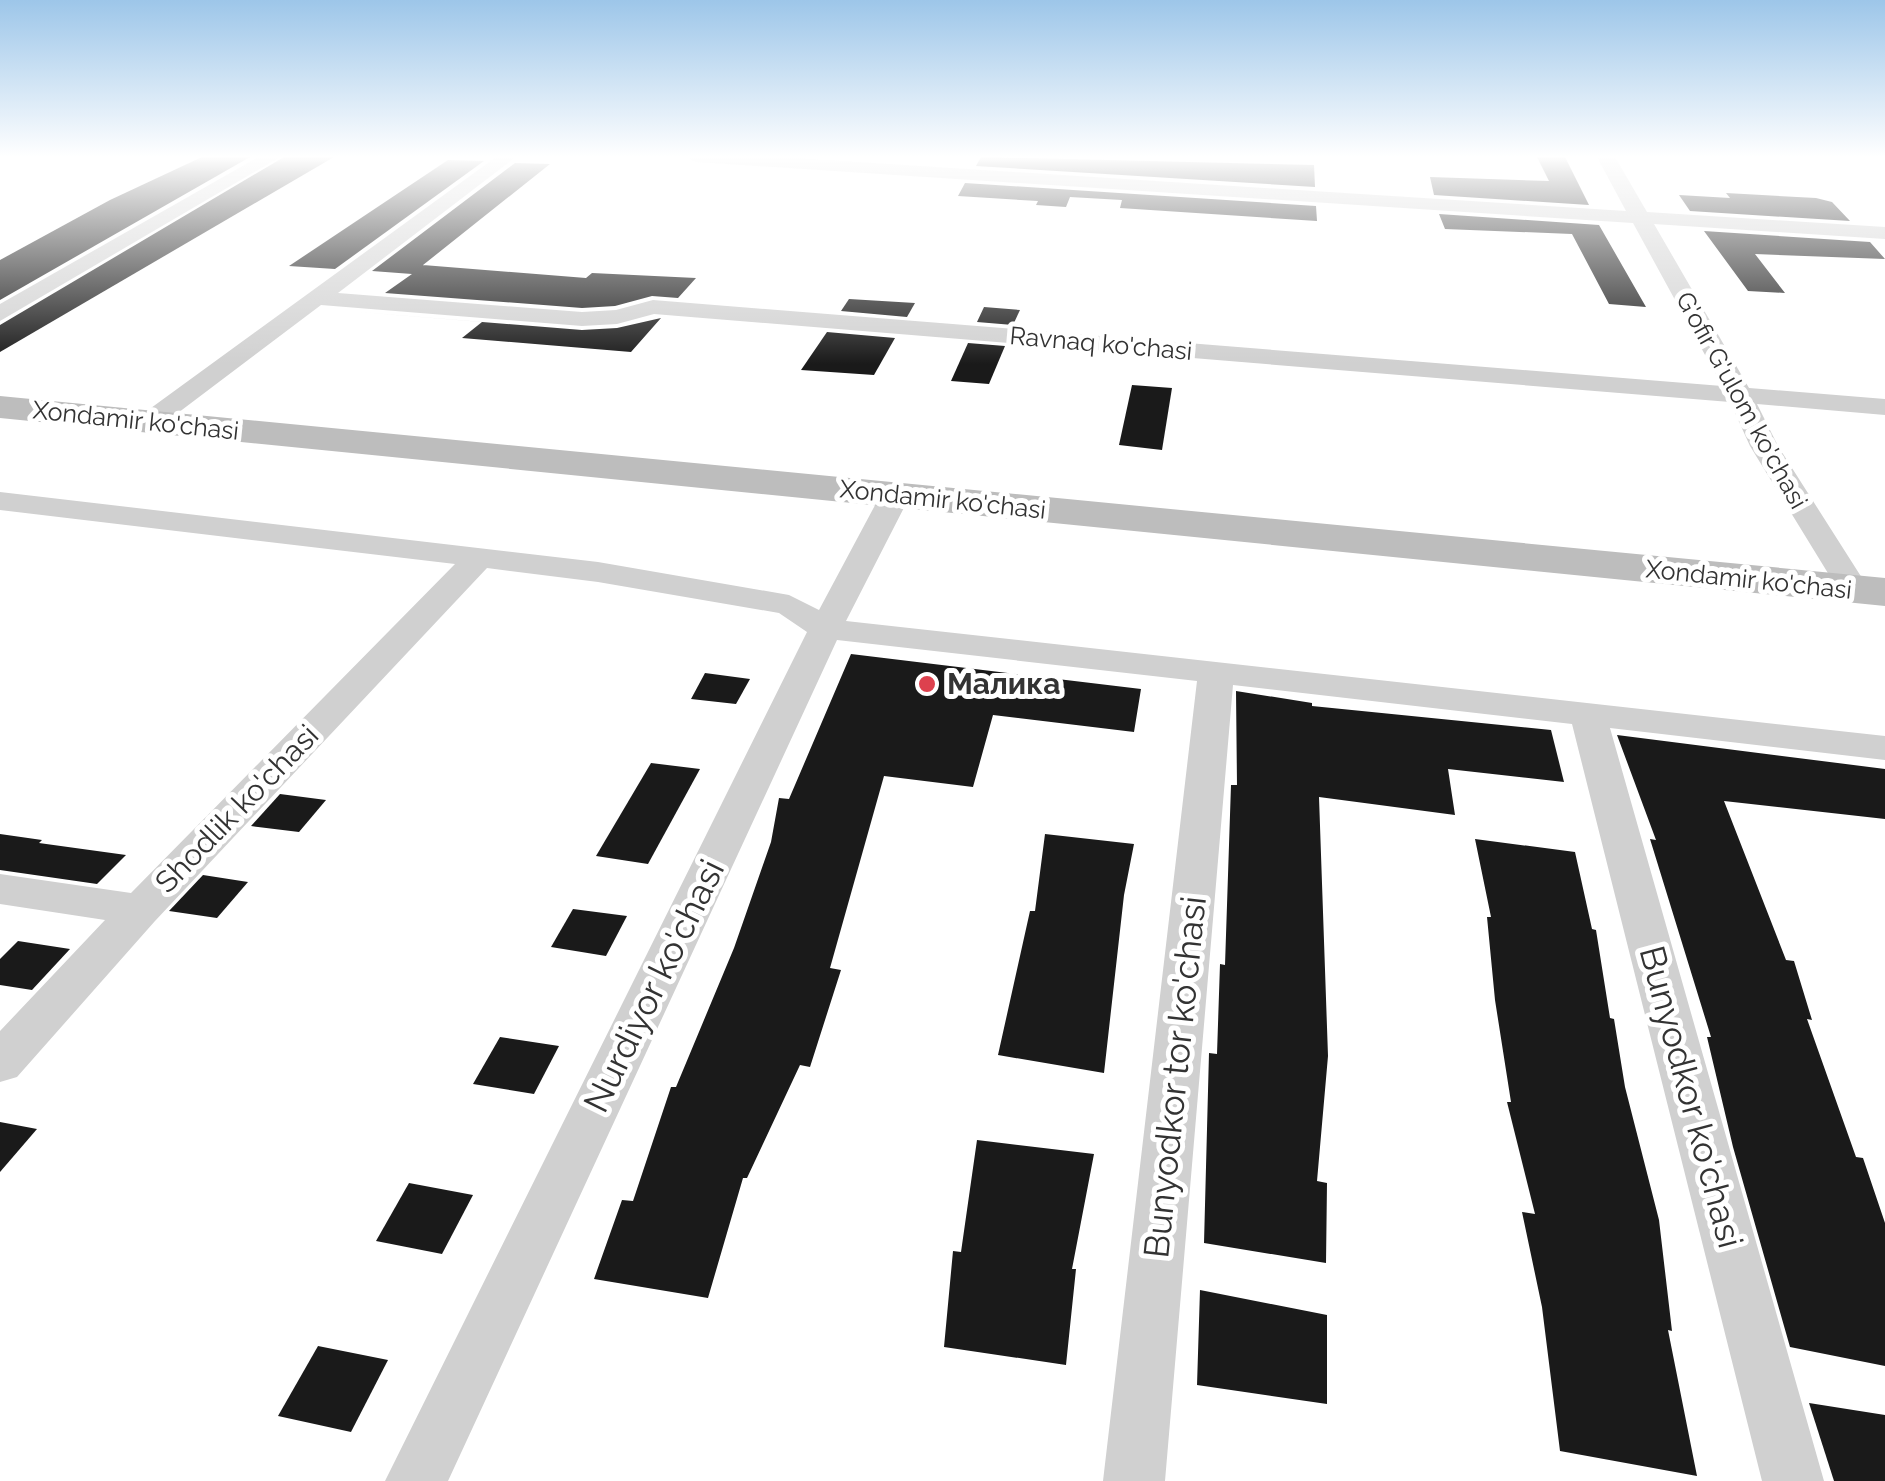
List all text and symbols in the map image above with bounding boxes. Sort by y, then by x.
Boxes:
street label: G'ofir G'ulom ko'chasi [1670,286,1814,514]
street label: Ravnaq ko'chasi [1008,320,1194,366]
street label: Xondamir ko'chasi [31,394,241,446]
street label: Xondamir ko'chasi [838,473,1048,525]
street label: Xondamir ko'chasi [1644,553,1854,605]
place label: Малика [947,666,1060,701]
marker: Малика [916,673,938,695]
street label: Shodlik ko'chasi [148,718,325,900]
street label: Nurdiyor ko'chasi [575,853,732,1119]
street label: Bunyodkor tor ko'chasi [1135,894,1214,1260]
street label: Bunyodkor ko'chasi [1631,942,1751,1252]

